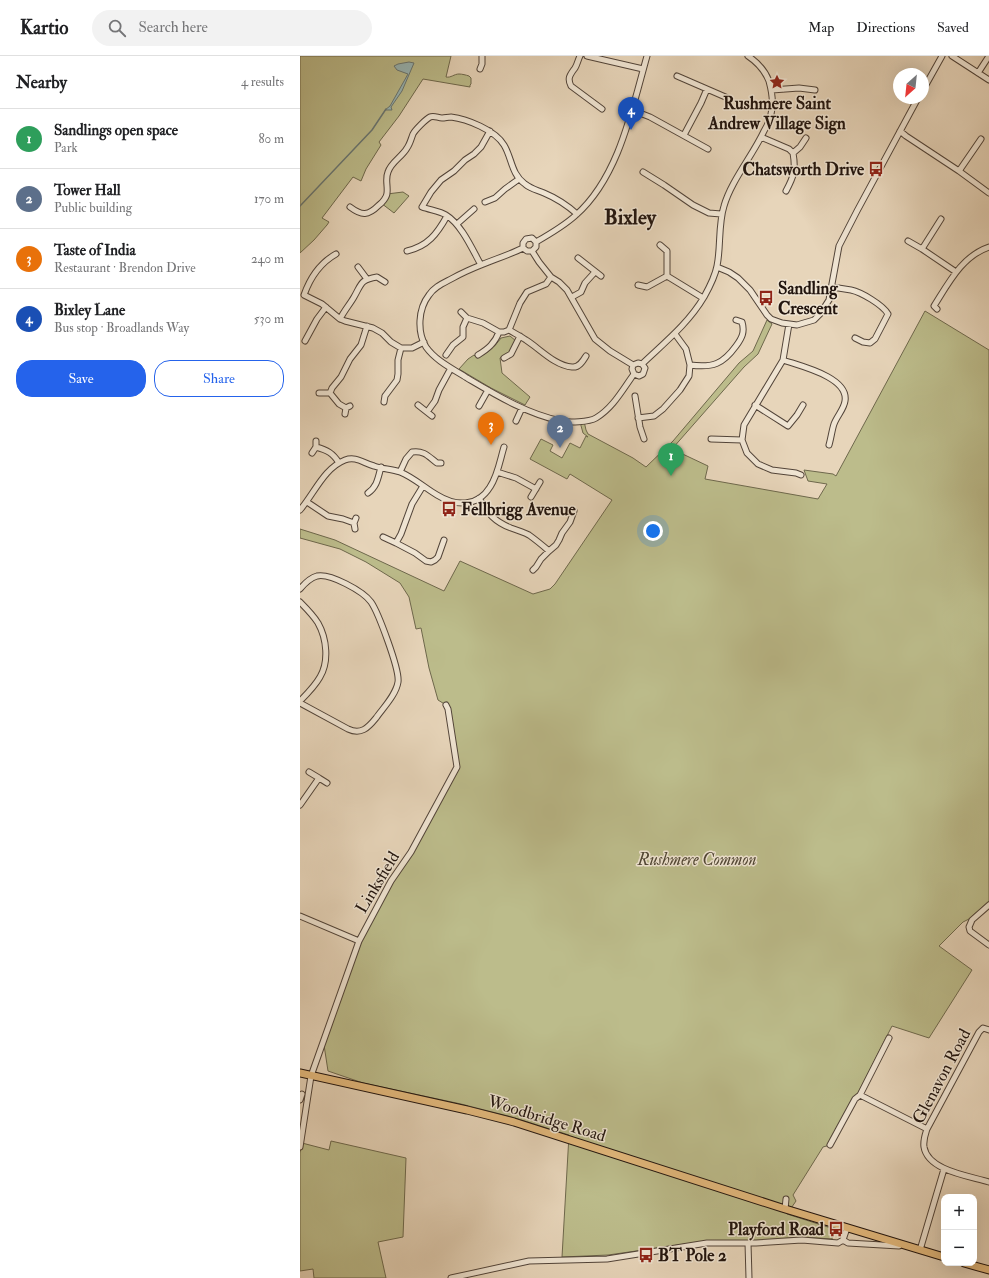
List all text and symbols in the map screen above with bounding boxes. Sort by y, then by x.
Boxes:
search box [92,10,372,46]
text: Kartio [20,16,68,40]
icon: search [106,17,128,39]
text: Search here [138,18,208,37]
text: Map [808,19,834,36]
text: Directions [856,19,915,36]
text: Saved [937,19,969,36]
north arrow [893,68,929,104]
text: Nearby [16,72,67,93]
place icon: Rushmere Saint Andrew Village Sign [768,73,786,91]
text: 4 results [241,74,284,90]
place label: Rushmere Saint Andrew Village Sign [707,93,846,135]
pin: 4 [618,97,644,130]
text: Sandlings open space [54,121,178,140]
text: 1 [27,131,31,147]
text: 80 m [258,131,284,147]
text: Park [54,140,78,156]
place label: Chatsworth Drive [742,159,865,180]
bus stop icon: Chatsworth Drive [867,160,885,178]
text: Tower Hall [54,181,121,200]
text: 2 [26,191,32,207]
text: 170 m [254,191,284,207]
text: Public building [54,200,132,216]
district label: Bixley [604,204,657,231]
text: Taste of India [54,241,136,260]
text: 3 [27,251,32,267]
text: 240 m [251,251,284,267]
text: Restaurant · Brendon Drive [54,260,196,276]
place label: Sandling Crescent [778,278,838,319]
bus stop icon: Sandling Crescent [757,289,775,307]
text: Bixley Lane [54,301,125,320]
text: 4 [25,311,33,327]
text: 530 m [254,311,284,327]
text: Bus stop · Broadlands Way [54,320,189,336]
button: Save [16,360,146,397]
button: Share [154,360,284,397]
pin: 3 [478,412,504,445]
pin: 2 [547,415,573,448]
pin: 1 [658,443,684,476]
place label: Fellbrigg Avenue [461,499,577,521]
bus stop icon: Fellbrigg Avenue [440,500,458,518]
your location [643,521,663,541]
street label: Linksfield [351,847,404,917]
park label: Rushmere Common [636,849,757,870]
street label: Glenavon Road [908,1025,976,1127]
street label: Woodbridge Road [484,1090,609,1147]
map controls [941,1194,977,1266]
button: + [941,1194,977,1230]
place label: Playford Road [728,1219,825,1241]
bus stop icon: Playford Road [827,1220,845,1238]
button: − [941,1230,977,1266]
place label: BT Pole 2 [658,1245,727,1266]
bus stop icon: BT Pole 2 [637,1246,655,1264]

